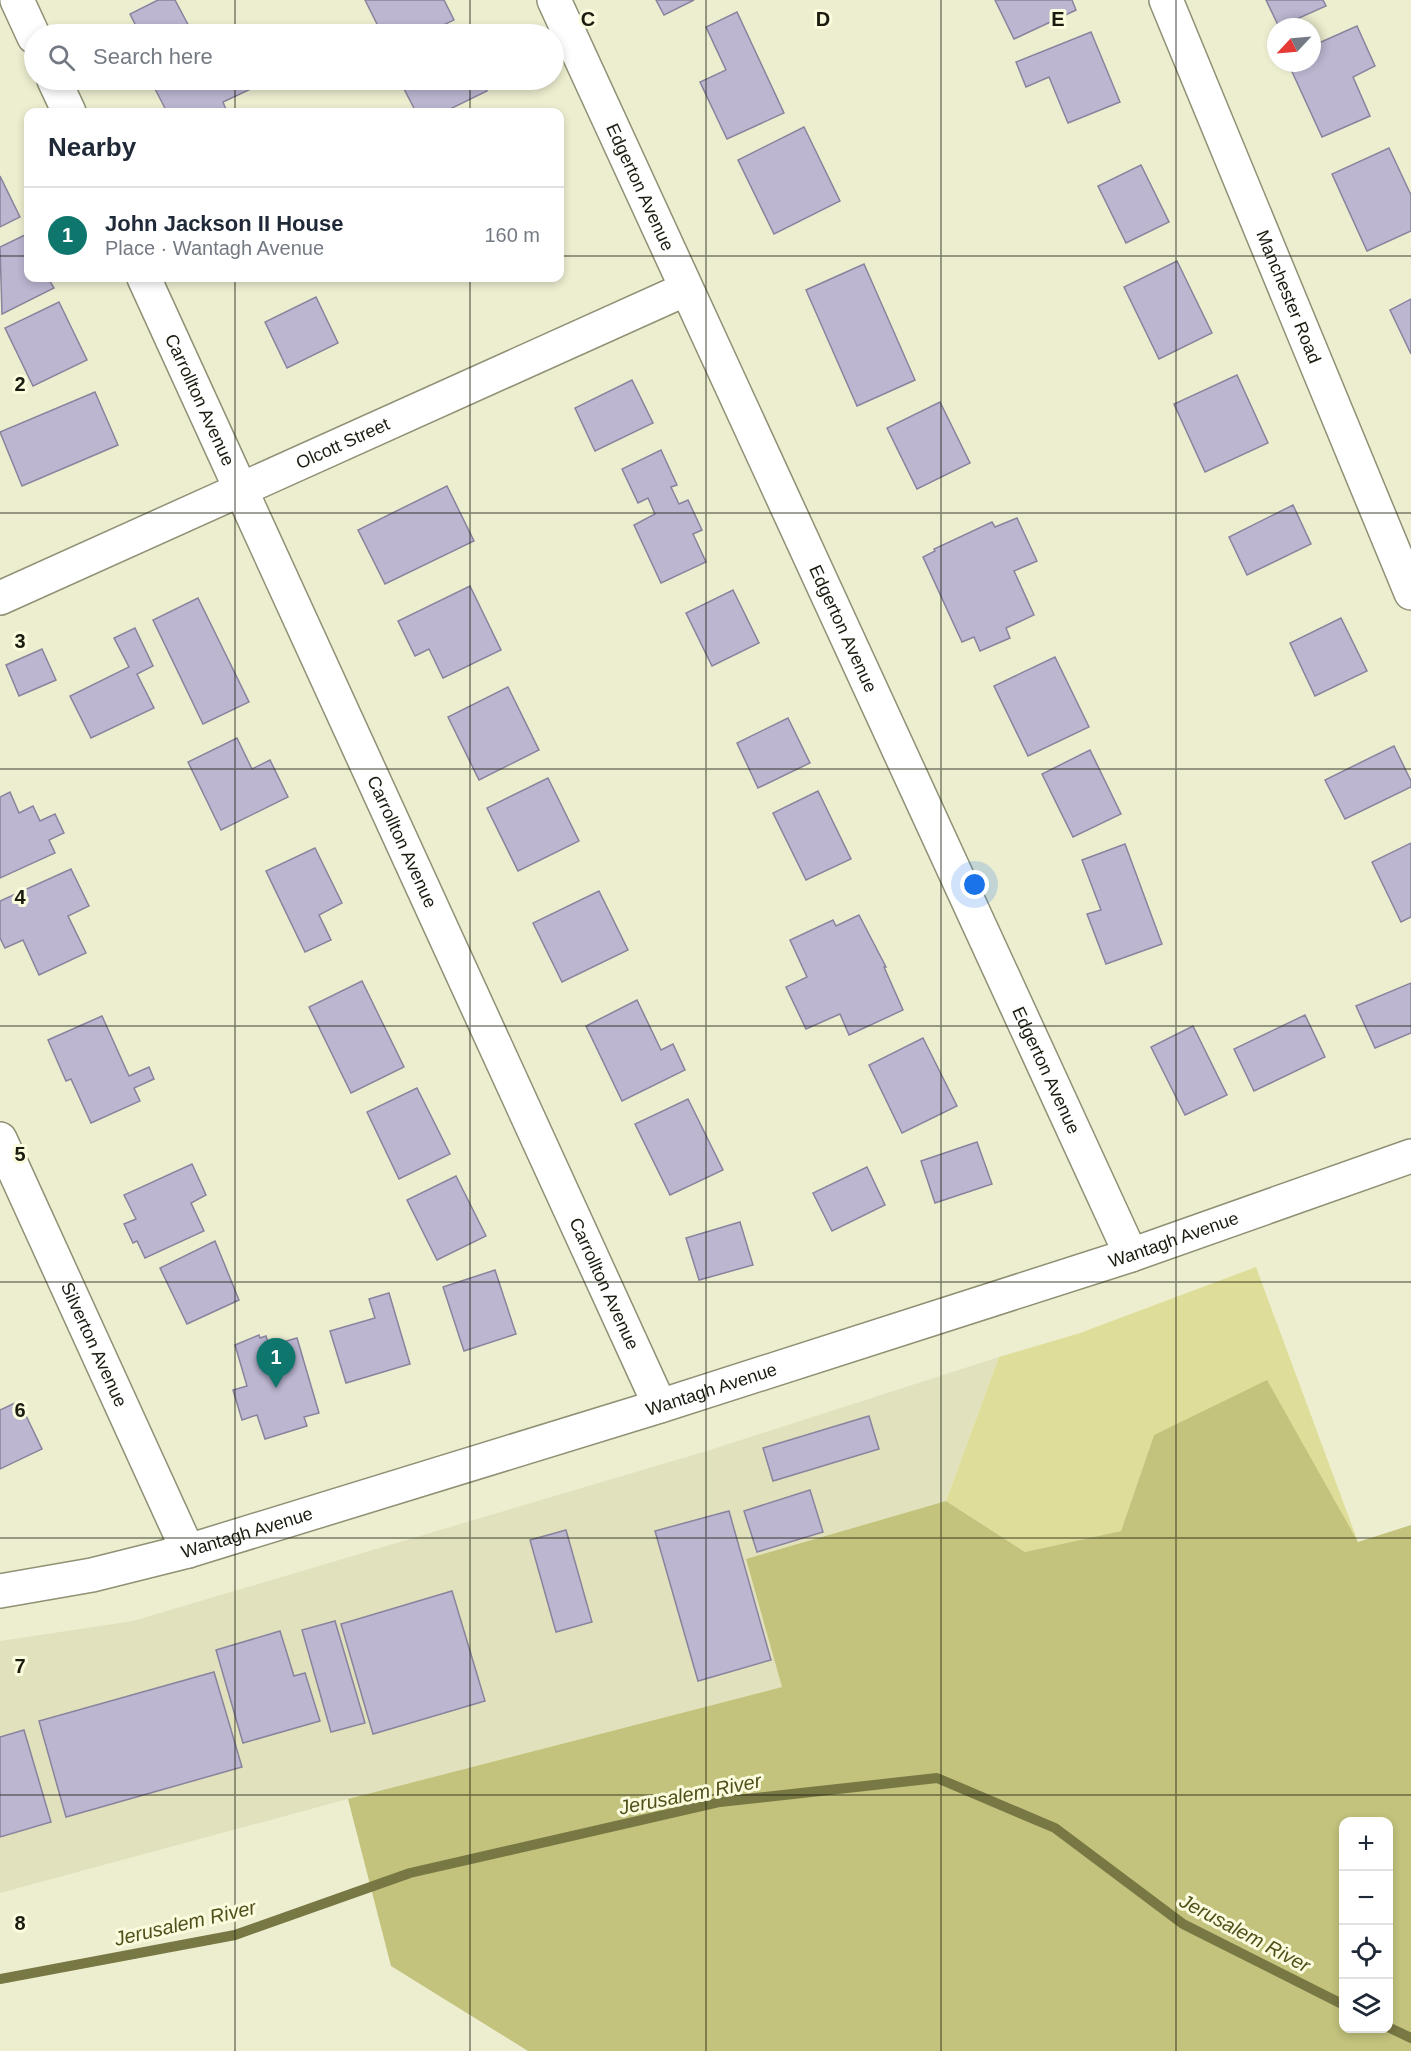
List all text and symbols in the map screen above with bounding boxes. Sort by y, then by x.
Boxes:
text: C [581,8,595,30]
text: D [816,8,830,30]
text: E [1051,8,1065,30]
north arrow [1267,18,1321,72]
search box [24,24,564,90]
icon: search [45,41,78,74]
text: Search here [93,44,213,69]
street label: Edgerton Avenue [602,120,678,254]
text: Nearby [48,132,136,162]
text: John Jackson II House [105,211,343,236]
text: 1 [62,224,73,246]
text: 160 m [484,224,540,246]
street label: Manchester Road [1252,227,1325,366]
text: Place · Wantagh Avenue [105,237,324,259]
street label: Carrollton Avenue [161,331,239,469]
text: 2 [14,373,26,395]
street label: Olcott Street [293,414,393,473]
street label: Edgerton Avenue [805,562,881,696]
text: 3 [14,630,26,652]
street label: Carrollton Avenue [363,773,441,911]
your location [960,870,989,899]
text: 4 [14,886,26,908]
street label: Edgerton Avenue [1008,1003,1084,1137]
text: 5 [14,1143,26,1165]
street label: Wantagh Avenue [1106,1208,1241,1271]
street label: Carrollton Avenue [565,1215,643,1353]
street label: Silverton Avenue [57,1279,131,1410]
pin: 1 [256,1338,296,1388]
street label: Wantagh Avenue [643,1359,779,1420]
text: 6 [14,1399,26,1421]
street label: Wantagh Avenue [179,1503,315,1562]
text: 7 [14,1655,26,1677]
water label: Jerusalem River [616,1769,764,1819]
map controls [1339,1817,1393,2033]
button: + [1339,1817,1393,1871]
button: − [1339,1871,1393,1925]
water label: Jerusalem River [1175,1889,1315,1977]
water label: Jerusalem River [111,1896,259,1950]
text: 8 [14,1912,26,1934]
button: locate [1339,1925,1393,1979]
button: layers [1339,1979,1393,2033]

